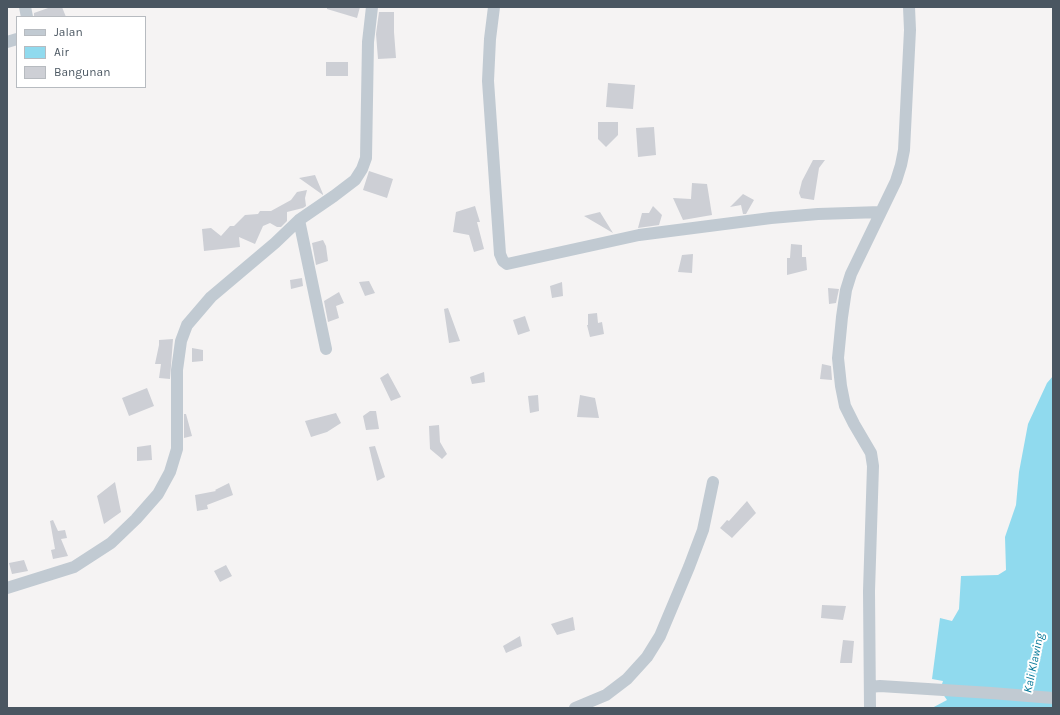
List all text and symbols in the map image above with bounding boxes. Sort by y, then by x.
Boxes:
legend [16,16,146,88]
text: Jalan [54,25,83,39]
text: Air [54,45,69,59]
text: Bangunan [54,65,110,79]
water label: Kali Klawing [1021,632,1047,694]

